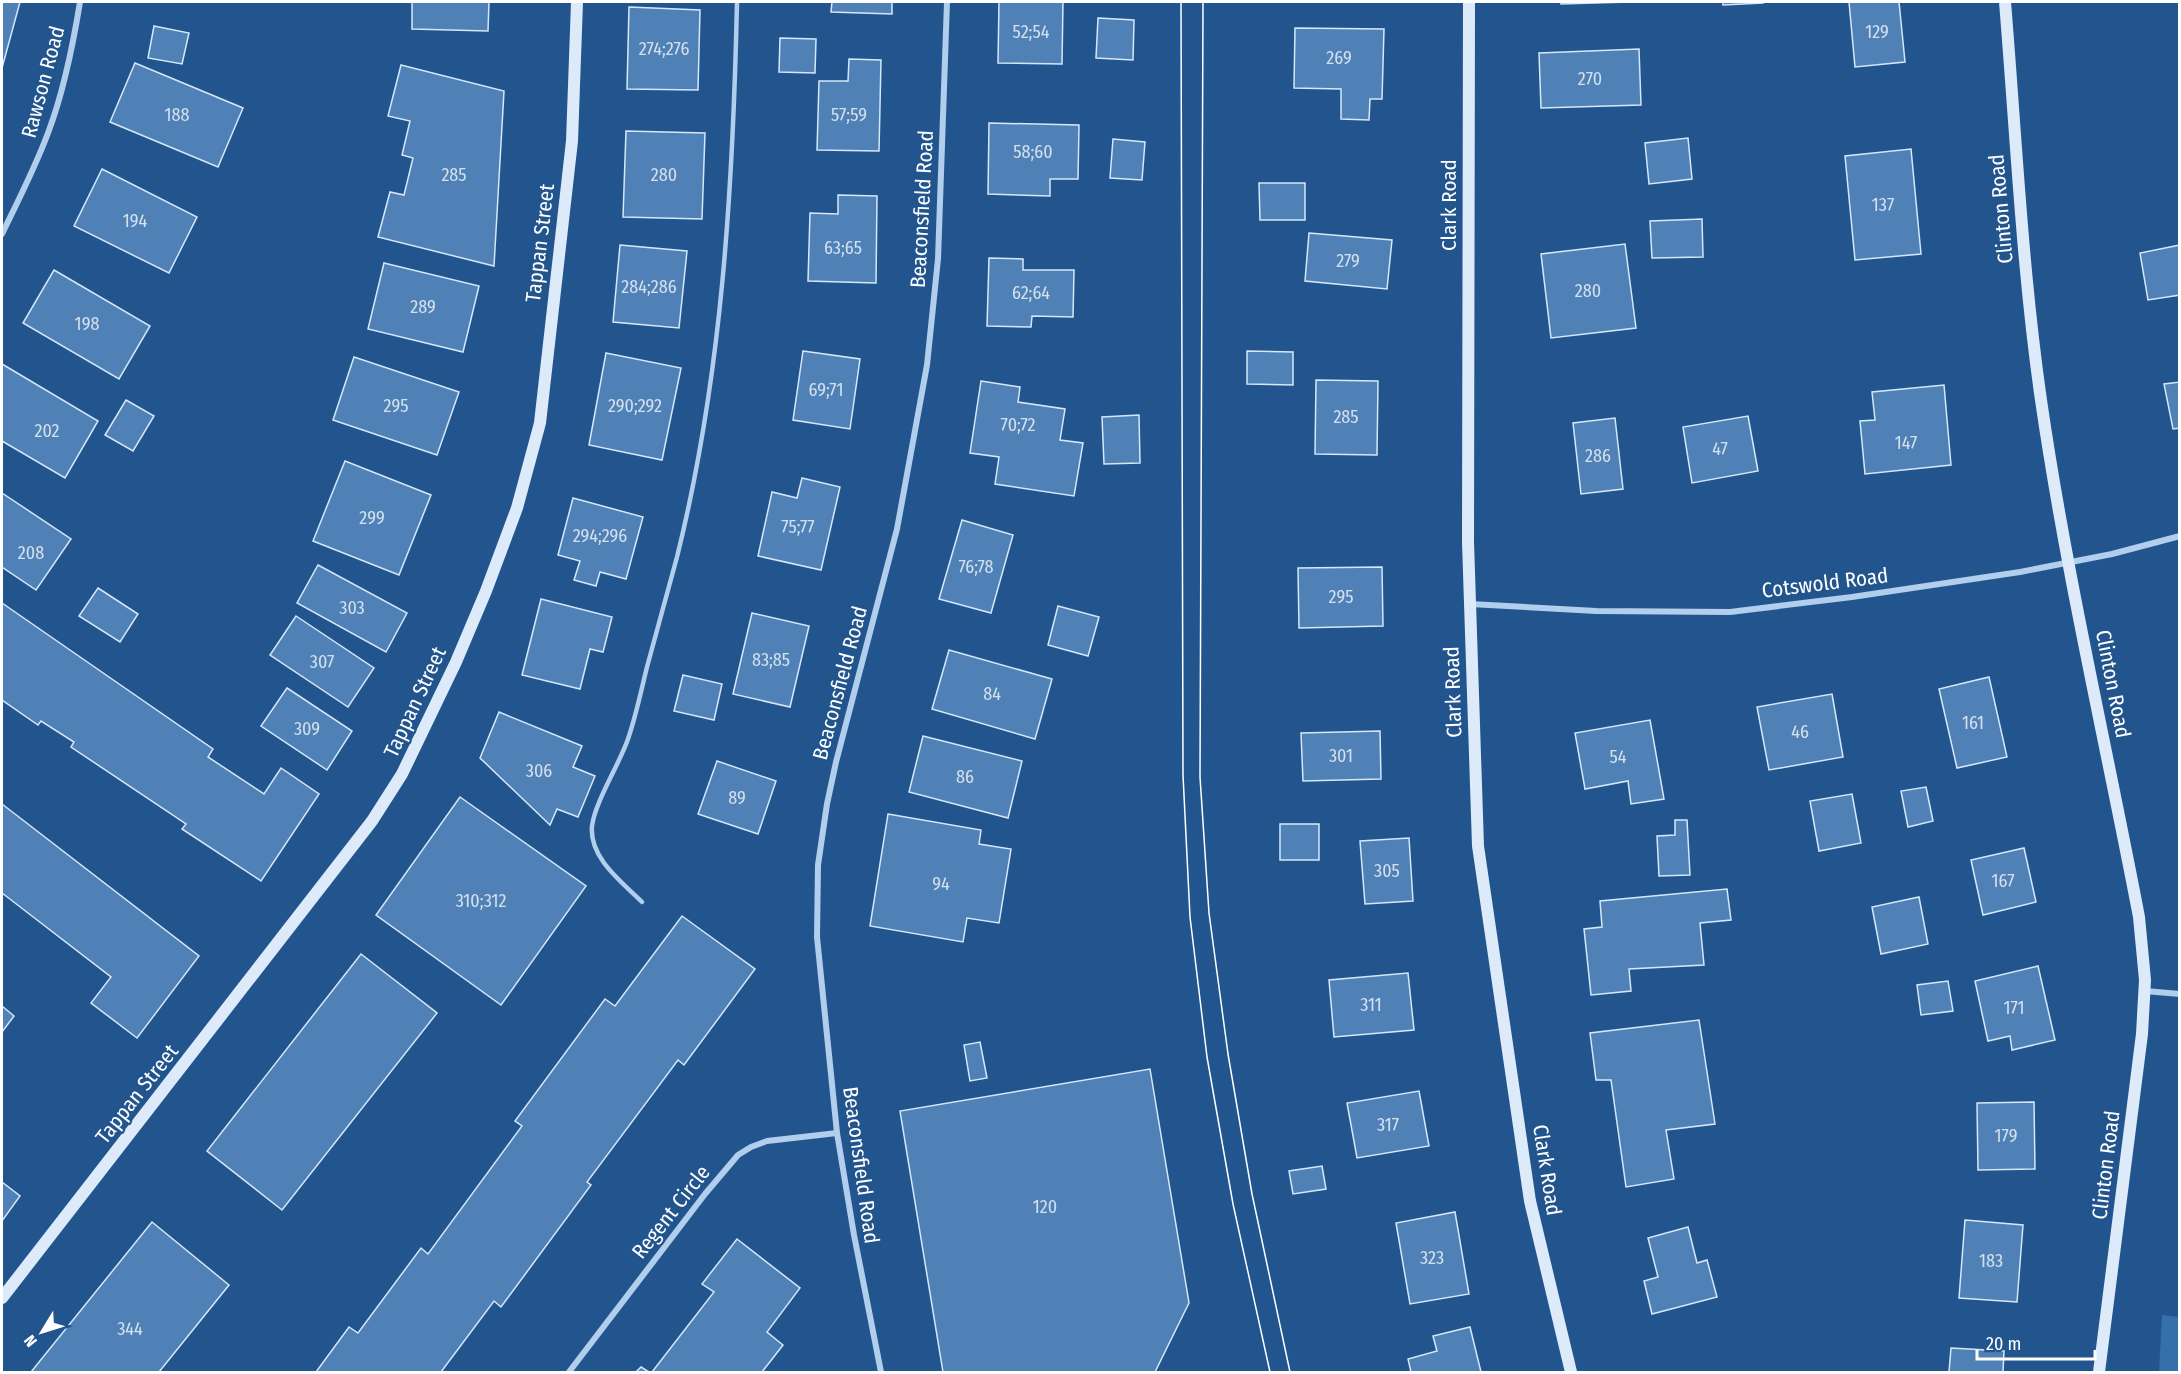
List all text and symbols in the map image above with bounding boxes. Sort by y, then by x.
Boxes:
house number: 52;54 [1013,21,1050,43]
house number: 129 [1865,21,1889,43]
street label: Rawson Road [16,23,70,141]
house number: 274;276 [639,38,689,60]
house number: 269 [1326,47,1352,69]
house number: 270 [1578,68,1602,90]
house number: 188 [164,104,190,126]
house number: 57;59 [831,104,867,126]
street label: Beaconsfield Road [905,129,939,289]
house number: 58;60 [1013,141,1053,163]
street label: Clinton Road [1983,153,2019,265]
street label: Clark Road [1436,159,1462,251]
house number: 285 [441,164,467,186]
house number: 280 [651,164,677,186]
street label: Tappan Street [520,182,560,304]
house number: 137 [1872,194,1894,216]
house number: 194 [123,210,147,232]
house number: 63;65 [824,237,862,259]
house number: 279 [1336,250,1360,272]
house number: 284;286 [621,276,677,298]
house number: 280 [1575,280,1601,302]
house number: 62;64 [1012,282,1050,304]
house number: 289 [410,296,436,318]
house number: 198 [75,313,99,335]
house number: 69;71 [809,379,843,401]
house number: 295 [384,395,408,417]
house number: 290;292 [608,395,662,417]
house number: 285 [1333,406,1359,428]
house number: 70;72 [1001,414,1035,436]
house number: 202 [34,420,60,442]
house number: 147 [1895,432,1917,454]
house number: 47 [1712,438,1728,460]
house number: 286 [1585,445,1611,467]
house number: 299 [359,507,385,529]
house number: 75;77 [781,516,815,538]
house number: 294;296 [573,525,627,547]
house number: 208 [18,542,44,564]
house number: 76;78 [958,556,994,578]
street label: Cotswold Road [1760,562,1890,604]
house number: 295 [1329,586,1353,608]
house number: 303 [339,597,365,619]
street label: Beaconsfield Road [807,603,873,763]
street label: Clinton Road [2090,628,2136,740]
street label: Tappan Street [378,642,452,761]
street label: Clark Road [1438,646,1468,738]
house number: 83;85 [752,649,790,671]
house number: 307 [310,651,334,673]
house number: 84 [983,683,1001,705]
house number: 161 [1962,712,1984,734]
house number: 309 [294,718,320,740]
house number: 46 [1791,721,1809,743]
house number: 301 [1329,745,1353,767]
house number: 54 [1610,746,1627,768]
house number: 306 [526,760,552,782]
house number: 86 [956,766,974,788]
house number: 89 [728,787,746,809]
house number: 305 [1374,860,1400,882]
house number: 167 [1992,870,2014,892]
house number: 94 [932,873,950,895]
house number: 310;312 [456,890,506,912]
house number: 311 [1360,994,1382,1016]
house number: 171 [2003,997,2025,1019]
street label: Tappan Street [90,1039,184,1149]
street label: Beaconsfield Road [837,1085,885,1245]
street label: Clinton Road [2086,1109,2126,1221]
house number: 317 [1377,1114,1399,1136]
street label: Clark Road [1527,1123,1567,1217]
house number: 179 [1995,1125,2017,1147]
street label: Regent Circle [626,1160,716,1264]
house number: 120 [1033,1196,1057,1218]
house number: 323 [1420,1247,1444,1269]
house number: 183 [1979,1250,2003,1272]
north arrow [12,1302,72,1362]
house number: 344 [117,1318,143,1340]
scale bar [1977,1323,2096,1361]
text: N [20,1331,41,1351]
text: 20 m [1986,1333,2021,1355]

